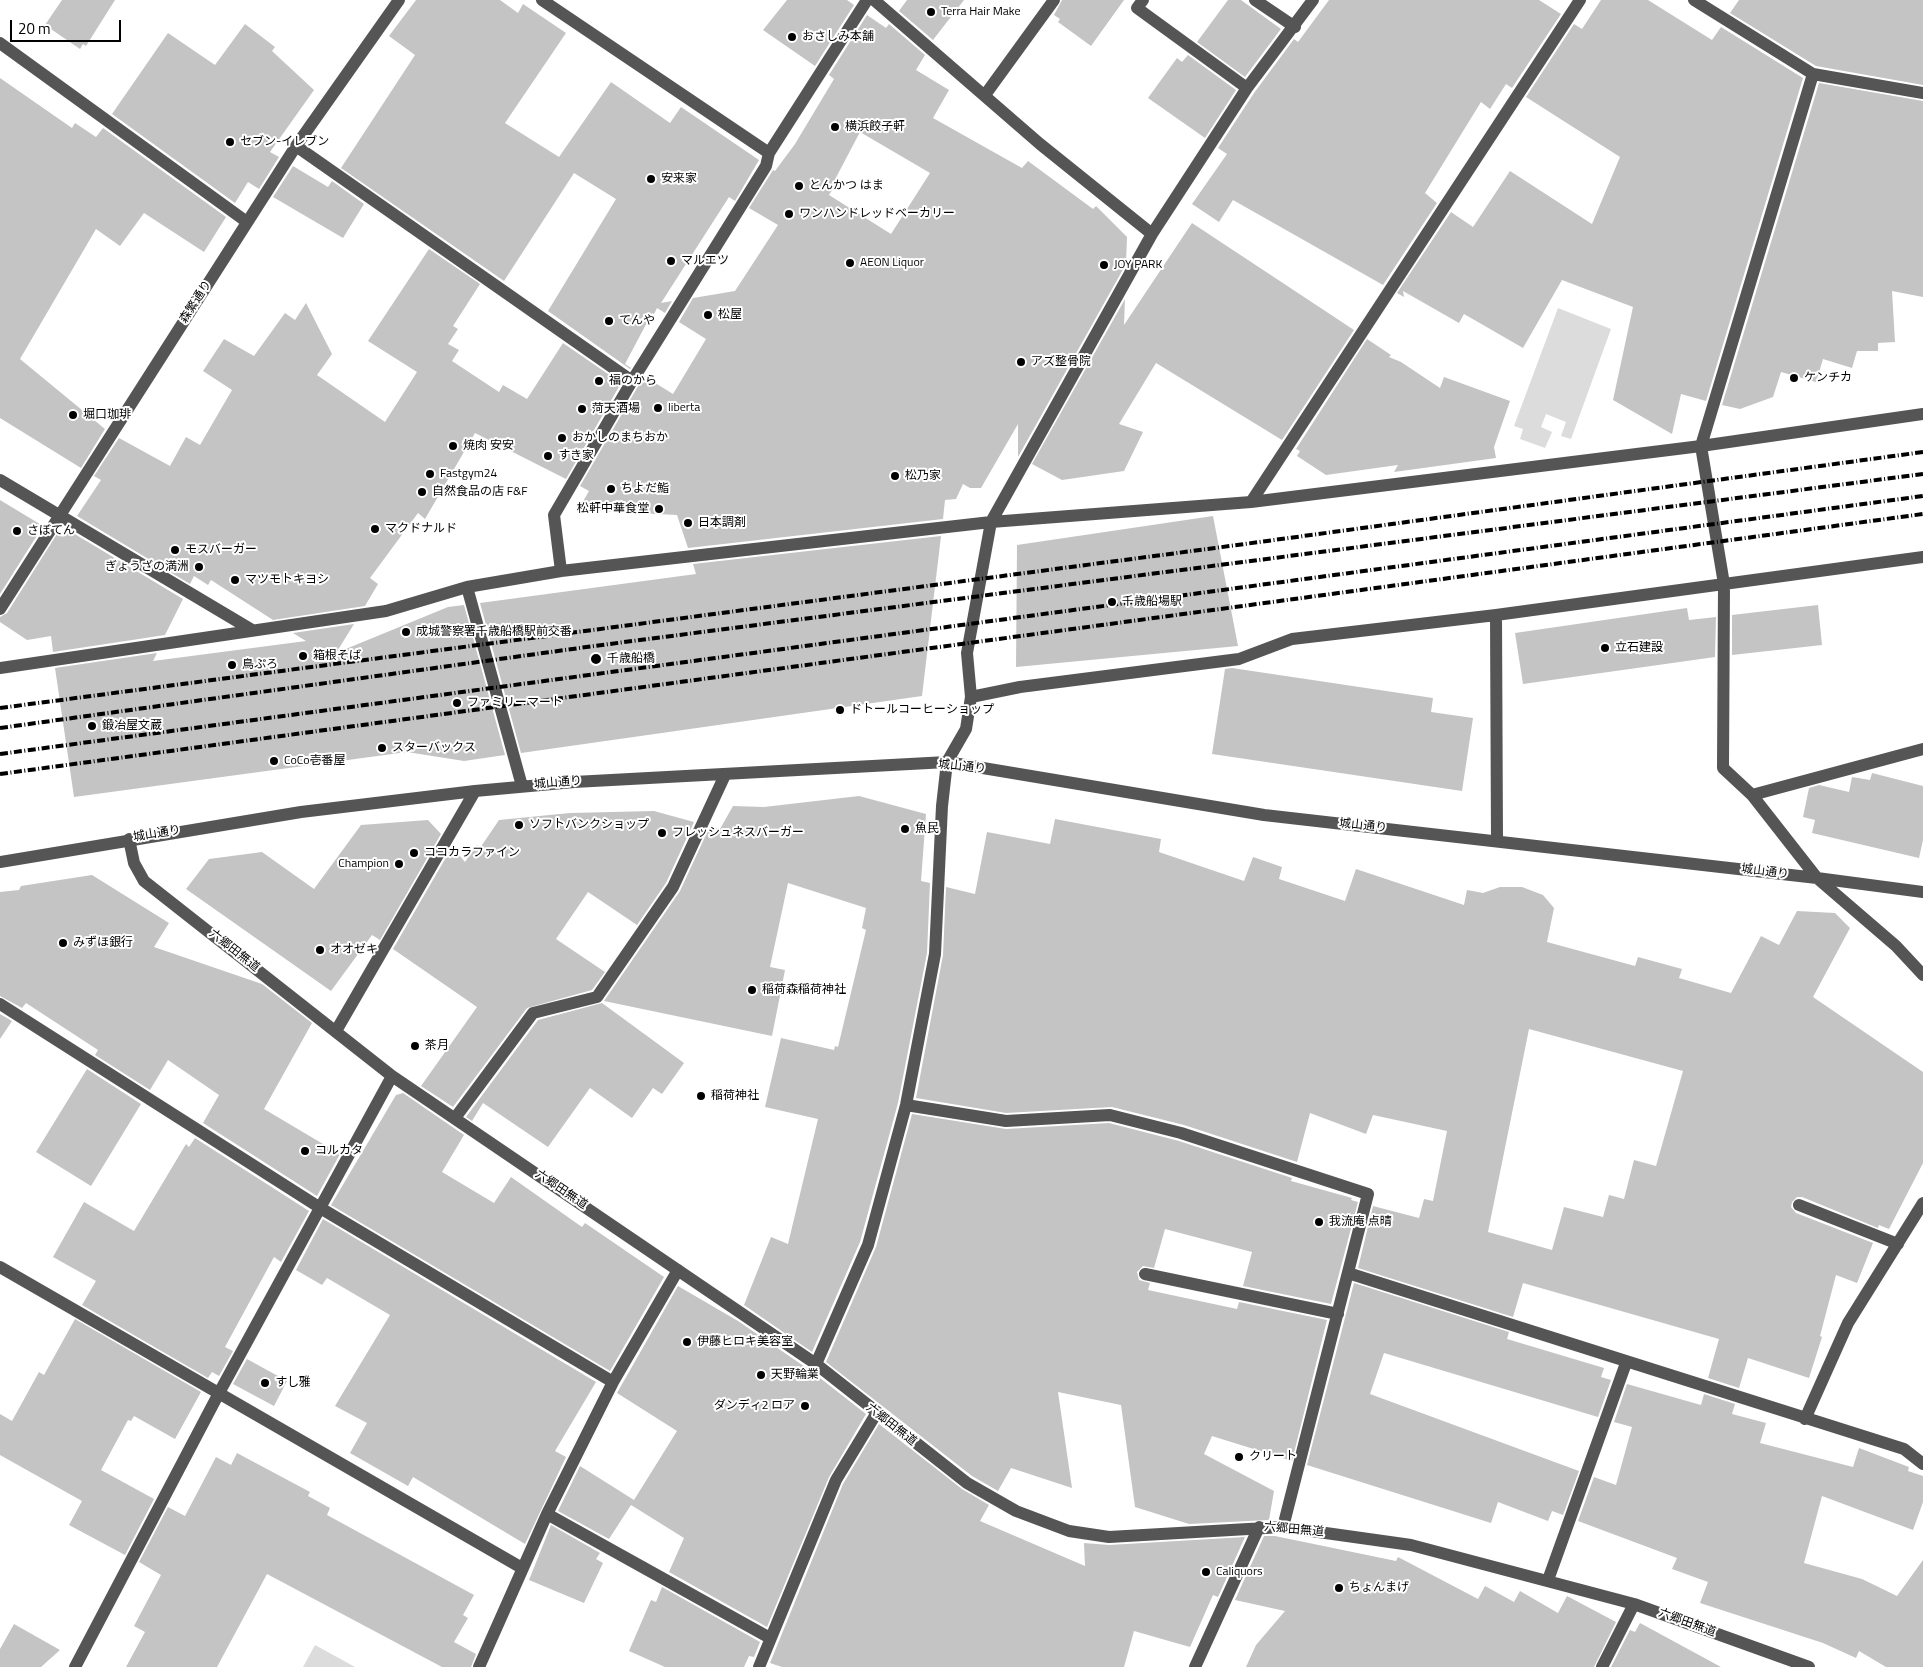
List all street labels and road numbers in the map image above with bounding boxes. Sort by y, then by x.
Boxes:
street label: 森繁通り [177,278,215,326]
street label: 城山通り [937,757,987,777]
street label: 城山通り [533,774,583,792]
street label: 城山通り [1338,816,1388,836]
street label: 城山通り [132,823,182,845]
street label: 城山通り [1740,862,1790,882]
street label: 六郷田無道 [206,927,262,975]
street label: 六郷田無道 [532,1167,590,1213]
street label: 六郷田無道 [863,1401,919,1449]
street label: 六郷田無道 [1263,1520,1325,1540]
street label: 六郷田無道 [1656,1606,1718,1640]

